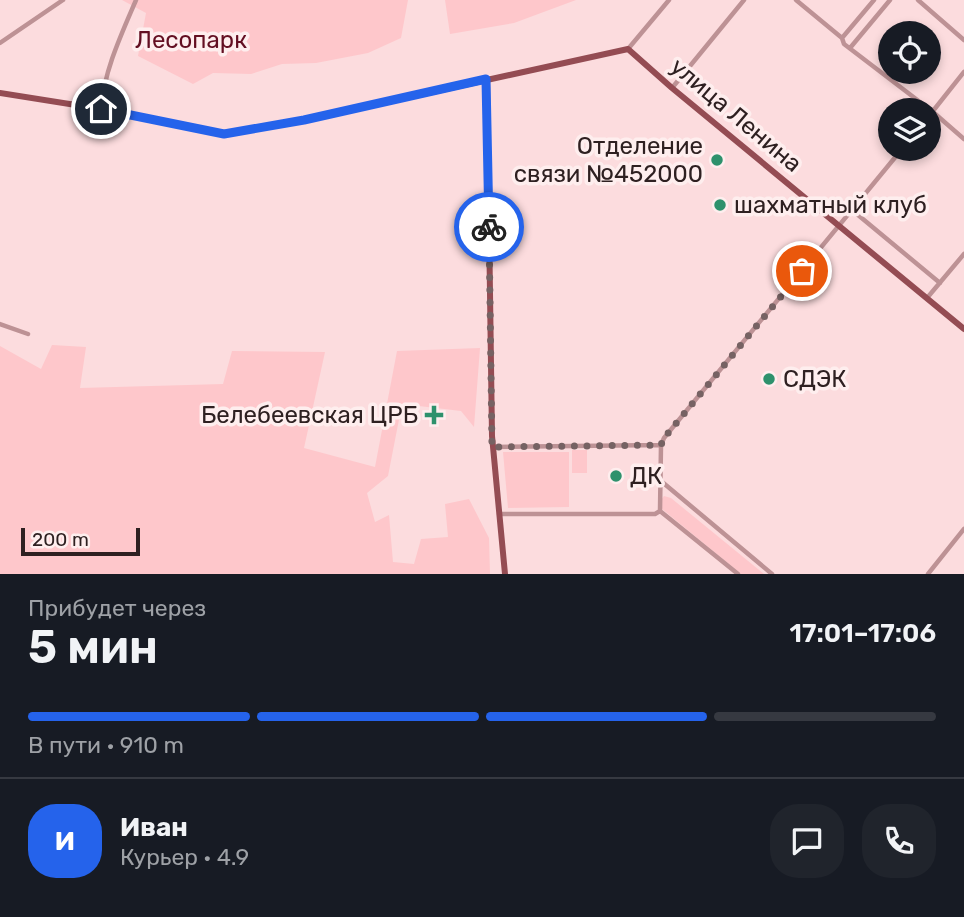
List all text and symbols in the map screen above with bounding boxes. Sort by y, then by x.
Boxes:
map controls [878,21,941,161]
button: locate [878,21,941,84]
park label: Лесопарк [135,26,247,54]
street label: улица Ленина [665,52,807,178]
pin [71,79,131,139]
icon: home [82,90,120,128]
button: layers [878,98,941,161]
place label: Отделение связи №452000 [514,132,703,188]
marker: Отделение связи №452000 [709,152,725,168]
place label: шахматный клуб [734,191,927,219]
courier [454,192,524,262]
marker: шахматный клуб [712,197,728,213]
icon: bike [470,208,508,246]
pin [772,241,832,301]
icon: bag [783,252,821,290]
place label: СДЭК [783,365,847,393]
marker: СДЭК [761,371,777,387]
place label: Белебеевская ЦРБ [201,401,418,429]
marker: Белебеевская ЦРБ [424,405,444,425]
place label: ДК [630,462,662,490]
marker: ДК [608,468,624,484]
scale bar [21,525,140,557]
text: 200 m [32,528,89,551]
text: Прибудет через [28,594,206,622]
text: 17:01–17:06 [790,618,936,649]
text: 5 мин [28,620,158,675]
text: В пути · 910 m [28,731,184,759]
button: chat [770,804,844,878]
button: phone [862,804,936,878]
text: Иван [120,812,188,843]
text: И [55,826,75,857]
text: Курьер · 4.9 [120,843,249,871]

